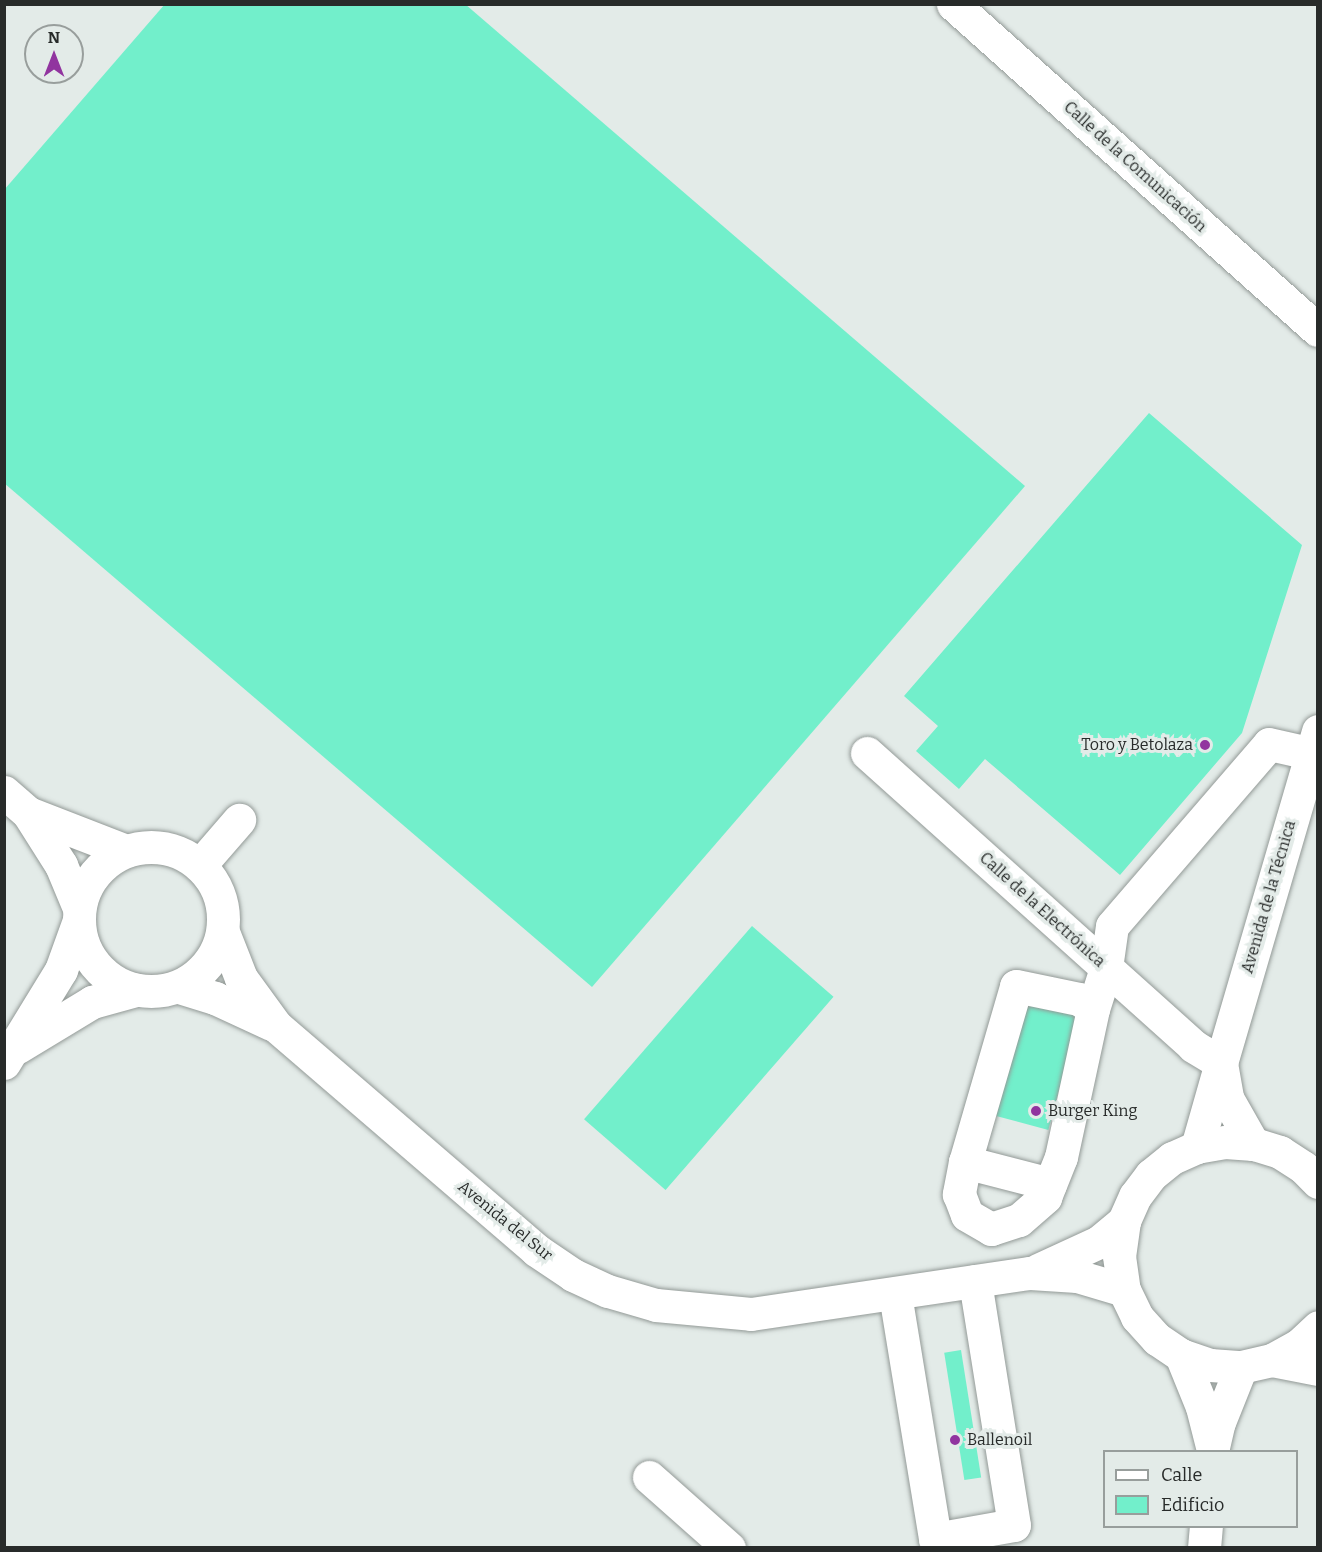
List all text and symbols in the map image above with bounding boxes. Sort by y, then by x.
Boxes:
north arrow [24,24,84,84]
text: N [48,28,60,47]
street label: Calle de la Comunicación [1060,98,1210,236]
place label: Toro y Betolaza [1081,735,1193,755]
marker: Toro y Betolaza [1198,738,1212,752]
street label: Avenida de la Técnica [1238,818,1300,976]
street label: Calle de la Electrónica [975,849,1109,971]
place label: Burger King [1048,1101,1137,1121]
marker: Burger King [1029,1104,1043,1118]
street label: Avenida del Sur [454,1177,556,1265]
place label: Ballenoil [967,1430,1032,1450]
marker: Ballenoil [948,1433,962,1447]
legend [1103,1450,1298,1528]
text: Calle [1161,1464,1202,1486]
text: Edificio [1161,1494,1224,1516]

